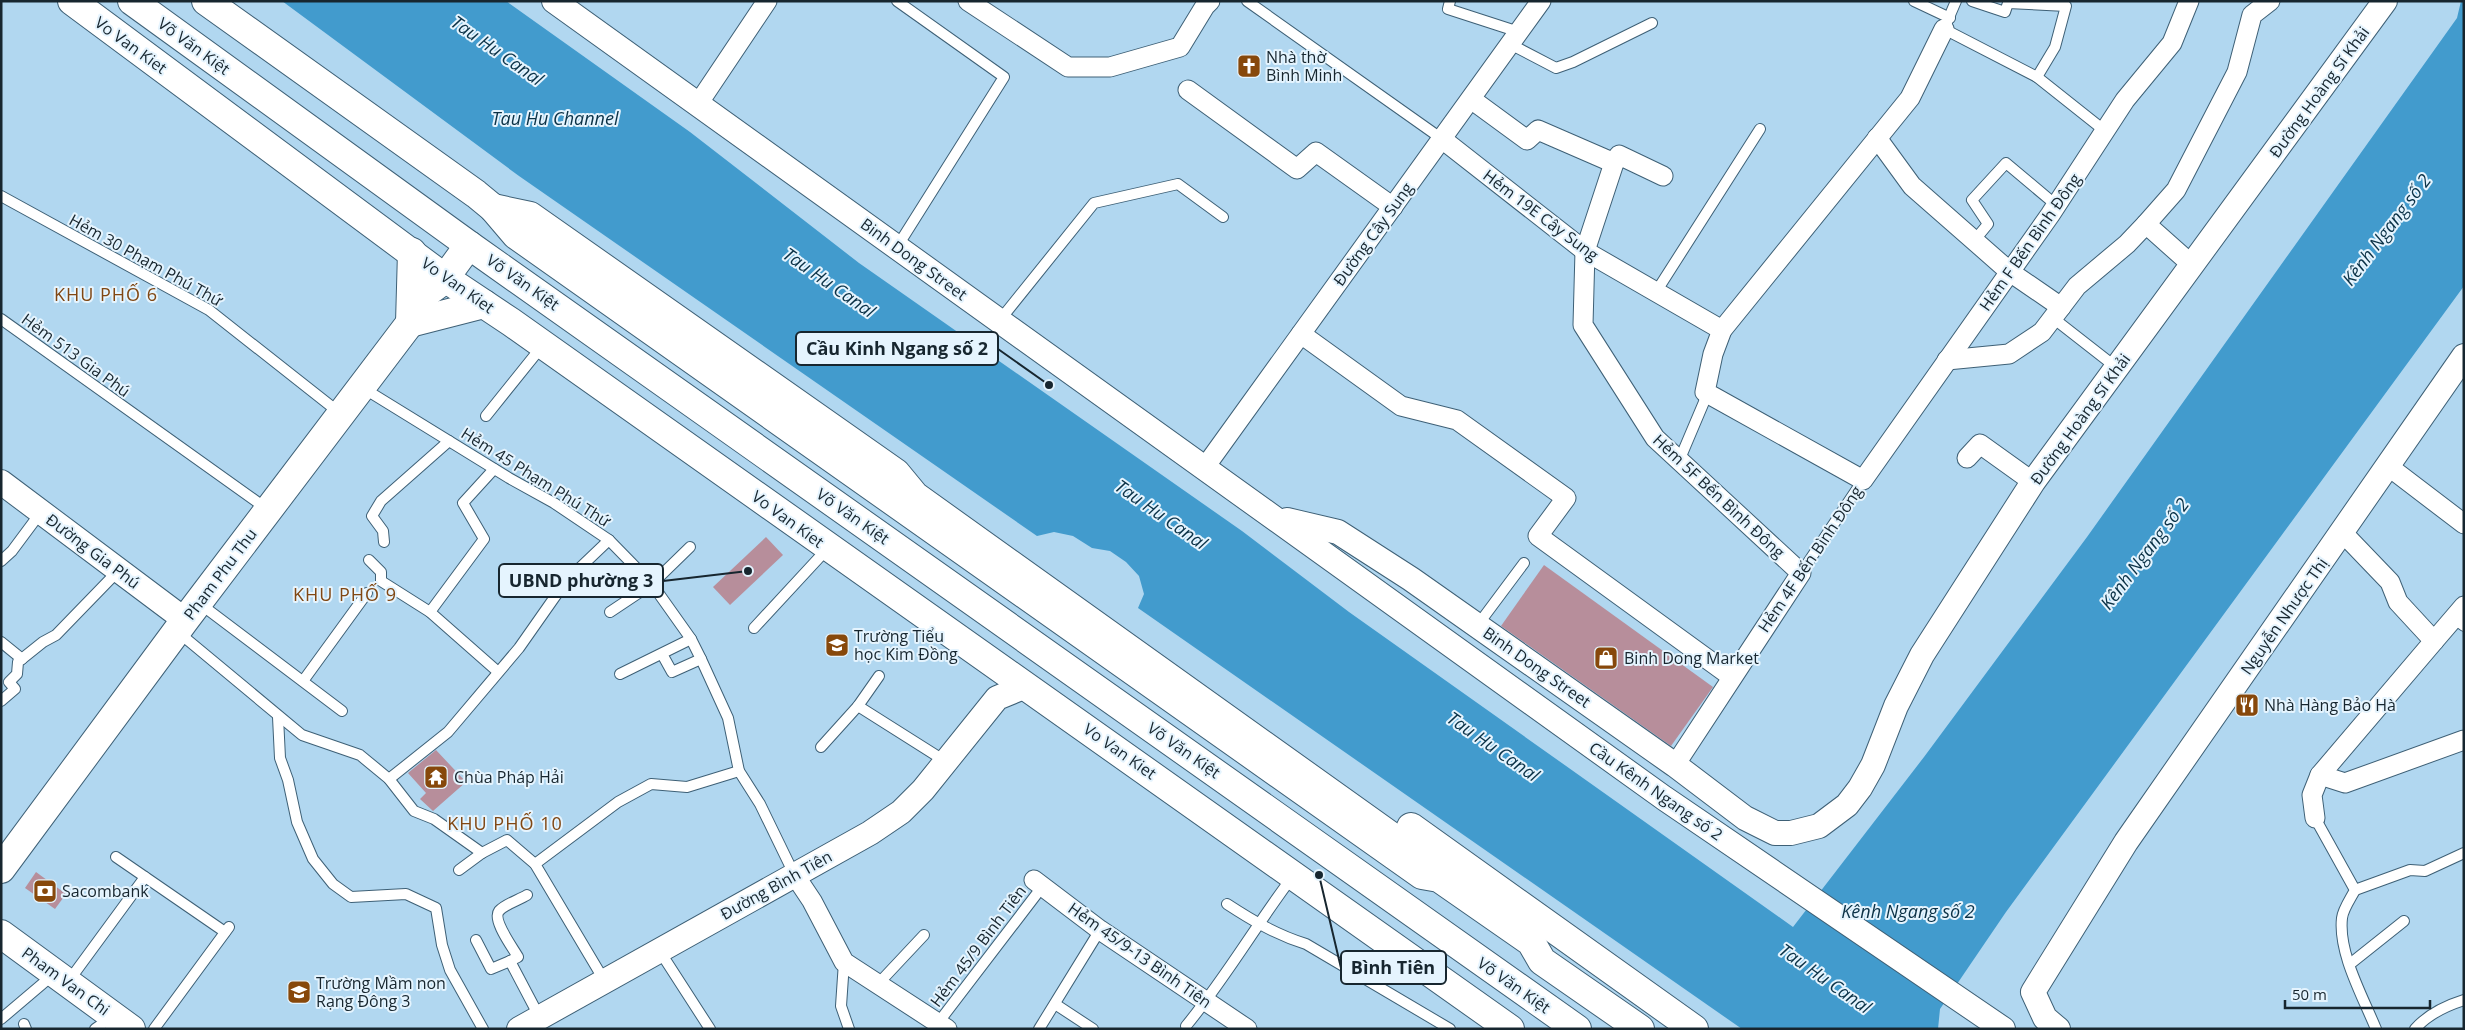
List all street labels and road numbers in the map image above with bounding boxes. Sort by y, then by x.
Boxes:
street label: Vo Van Kiet [90,11,172,79]
street label: Võ Văn Kiệt [153,12,235,80]
street label: Đường Hoàng Sĩ Khải [2264,22,2374,162]
street label: Hẻm 19E Cây Sung [1479,164,1603,266]
street label: Hẻm F Bến Bình Đông [1974,169,2086,315]
street label: Đường Cây Sung [1328,178,1418,290]
street label: Hẻm 30 Phạm Phú Thứ [65,209,228,312]
street label: Binh Dong Street [856,213,972,305]
street label: Võ Văn Kiệt [482,249,564,315]
street label: Vo Van Kiet [417,252,499,318]
street label: Hẻm 513 Gia Phú [17,308,135,402]
street label: Đường Hoàng Sĩ Khải [2025,349,2135,489]
street label: Hẻm 45 Phạm Phú Thứ [457,422,616,533]
street label: Hẻm 5F Bến Bình Đông [1648,429,1790,563]
street label: Hẻm 4F Bến Bình Đông [1753,481,1868,637]
street label: Võ Văn Kiệt [812,483,894,549]
street label: Vo Van Kiet [747,485,829,553]
street label: Đường Gia Phú [41,508,145,594]
street label: Pham Phu Thu [178,524,262,624]
street label: Nguyễn Nhược Thị [2235,553,2333,679]
street label: Binh Dong Street [1479,622,1595,713]
street label: Võ Văn Kiệt [1143,717,1225,783]
street label: Vo Van Kiet [1079,718,1161,784]
street label: Cầu Kênh Ngang số 2 [1585,737,1727,845]
street label: Đường Bình Tiên [716,845,836,925]
street label: Hẻm 45/9 Bình Tiên [925,881,1031,1011]
street label: Hẻm 45/9-13 Bình Tiên [1064,897,1216,1013]
street label: Pham Van Chi [18,942,114,1020]
street label: Võ Văn Kiệt [1473,952,1555,1018]

